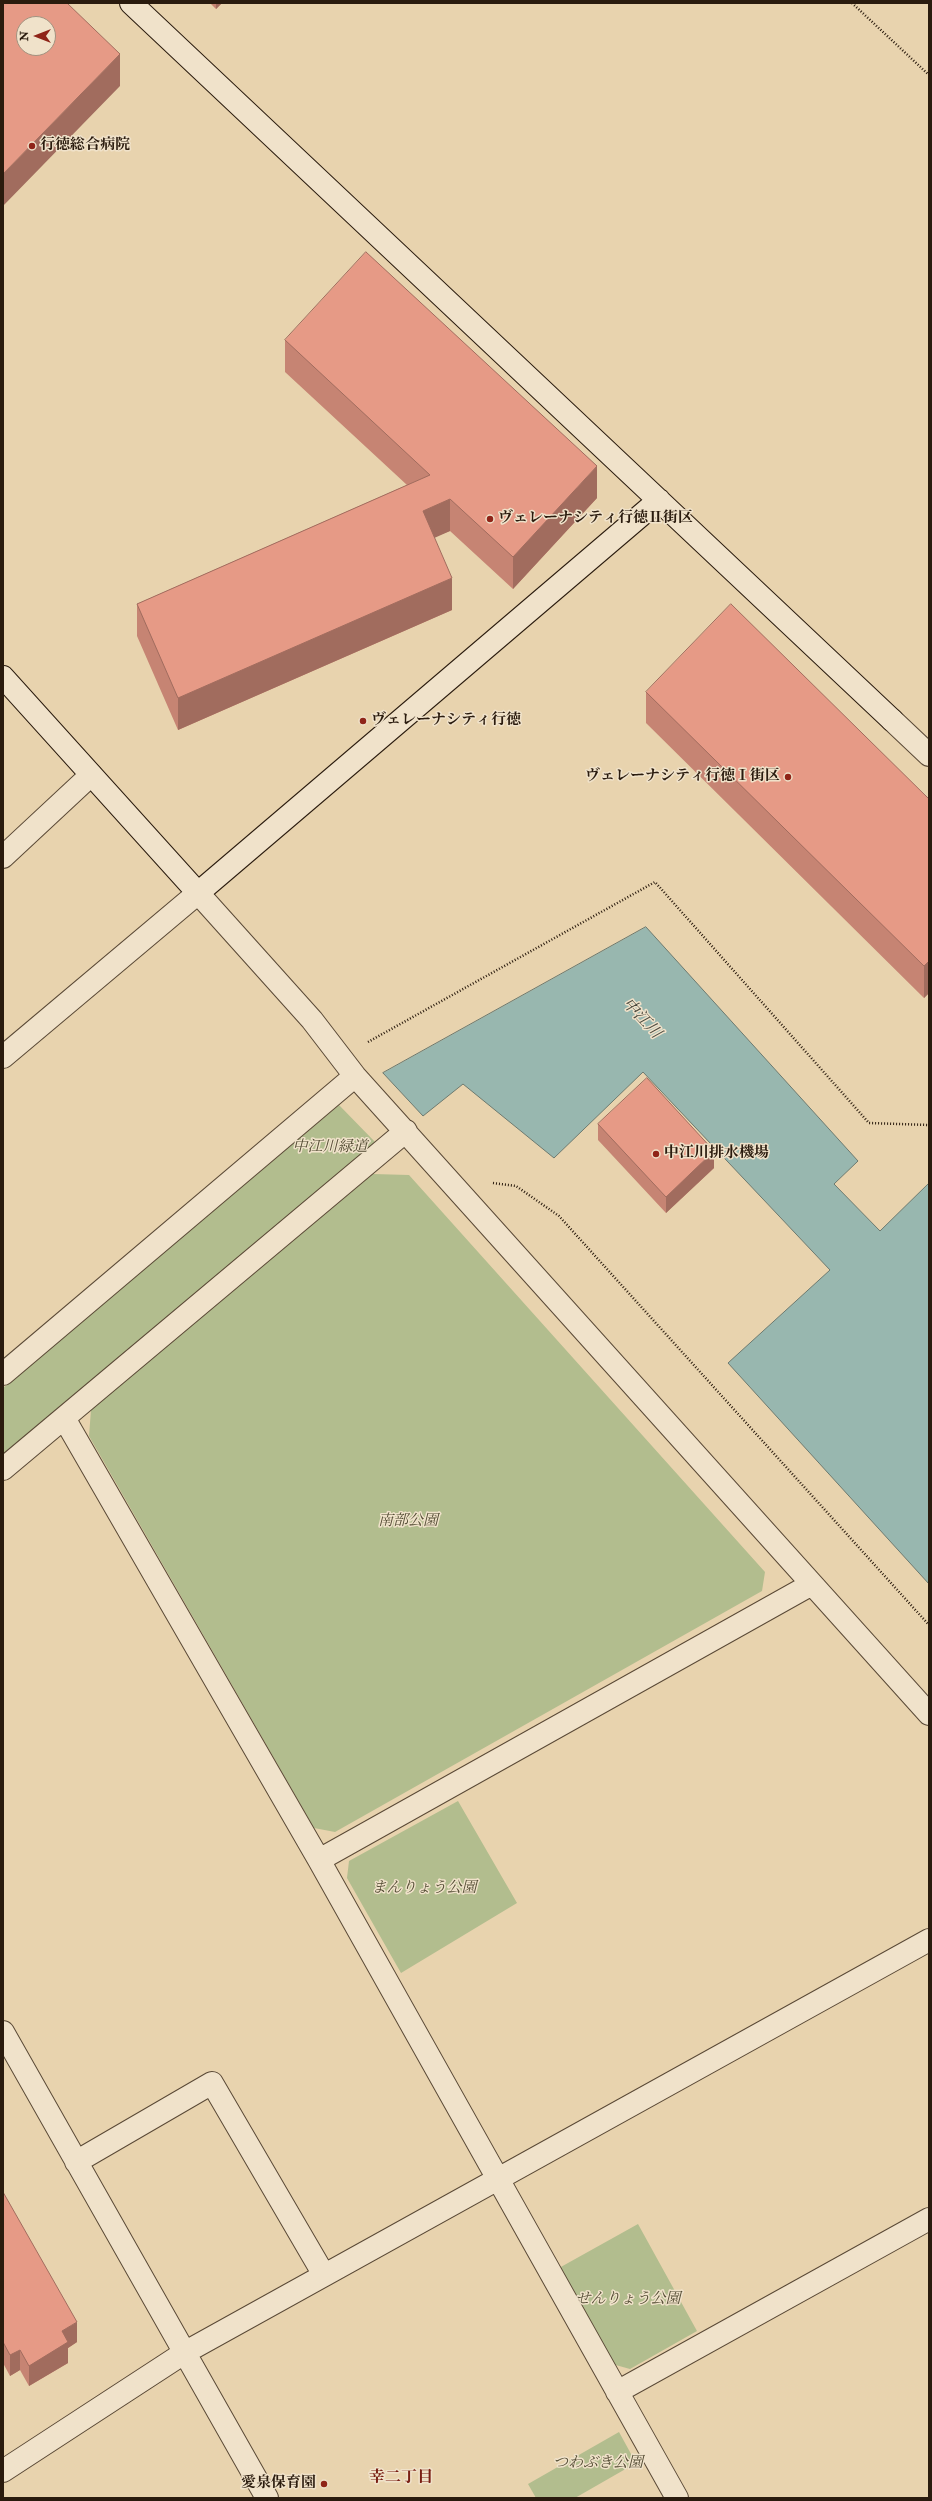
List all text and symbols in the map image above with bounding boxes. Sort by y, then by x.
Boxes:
north arrow [16,16,56,56]
text: N [18,31,31,41]
place label: 行徳総合病院 [40,137,130,155]
marker: 行徳総合病院 [27,141,37,151]
place label: ヴェレーナシティ行徳Ⅱ街区 [498,510,693,528]
marker: ヴェレーナシティ行徳Ⅱ街区 [485,514,495,524]
place label: ヴェレーナシティ行徳 [371,712,521,730]
marker: ヴェレーナシティ行徳 [358,716,368,726]
place label: ヴェレーナシティ行徳Ⅰ街区 [585,768,780,786]
marker: ヴェレーナシティ行徳Ⅰ街区 [783,772,793,782]
water label: 中江川 [618,995,664,1043]
park label: 中江川緑道 [293,1139,367,1157]
place label: 中江川排水機場 [664,1145,769,1163]
marker: 中江川排水機場 [651,1149,661,1159]
park label: 南部公園 [378,1513,438,1531]
park label: まんりょう公園 [372,1880,476,1898]
park label: せんりょう公園 [576,2291,680,2309]
park label: つわぶき公園 [553,2455,643,2473]
district label: 幸二丁目 [369,2469,433,2489]
place label: 愛泉保育園 [241,2475,316,2493]
marker: 愛泉保育園 [319,2479,329,2489]

